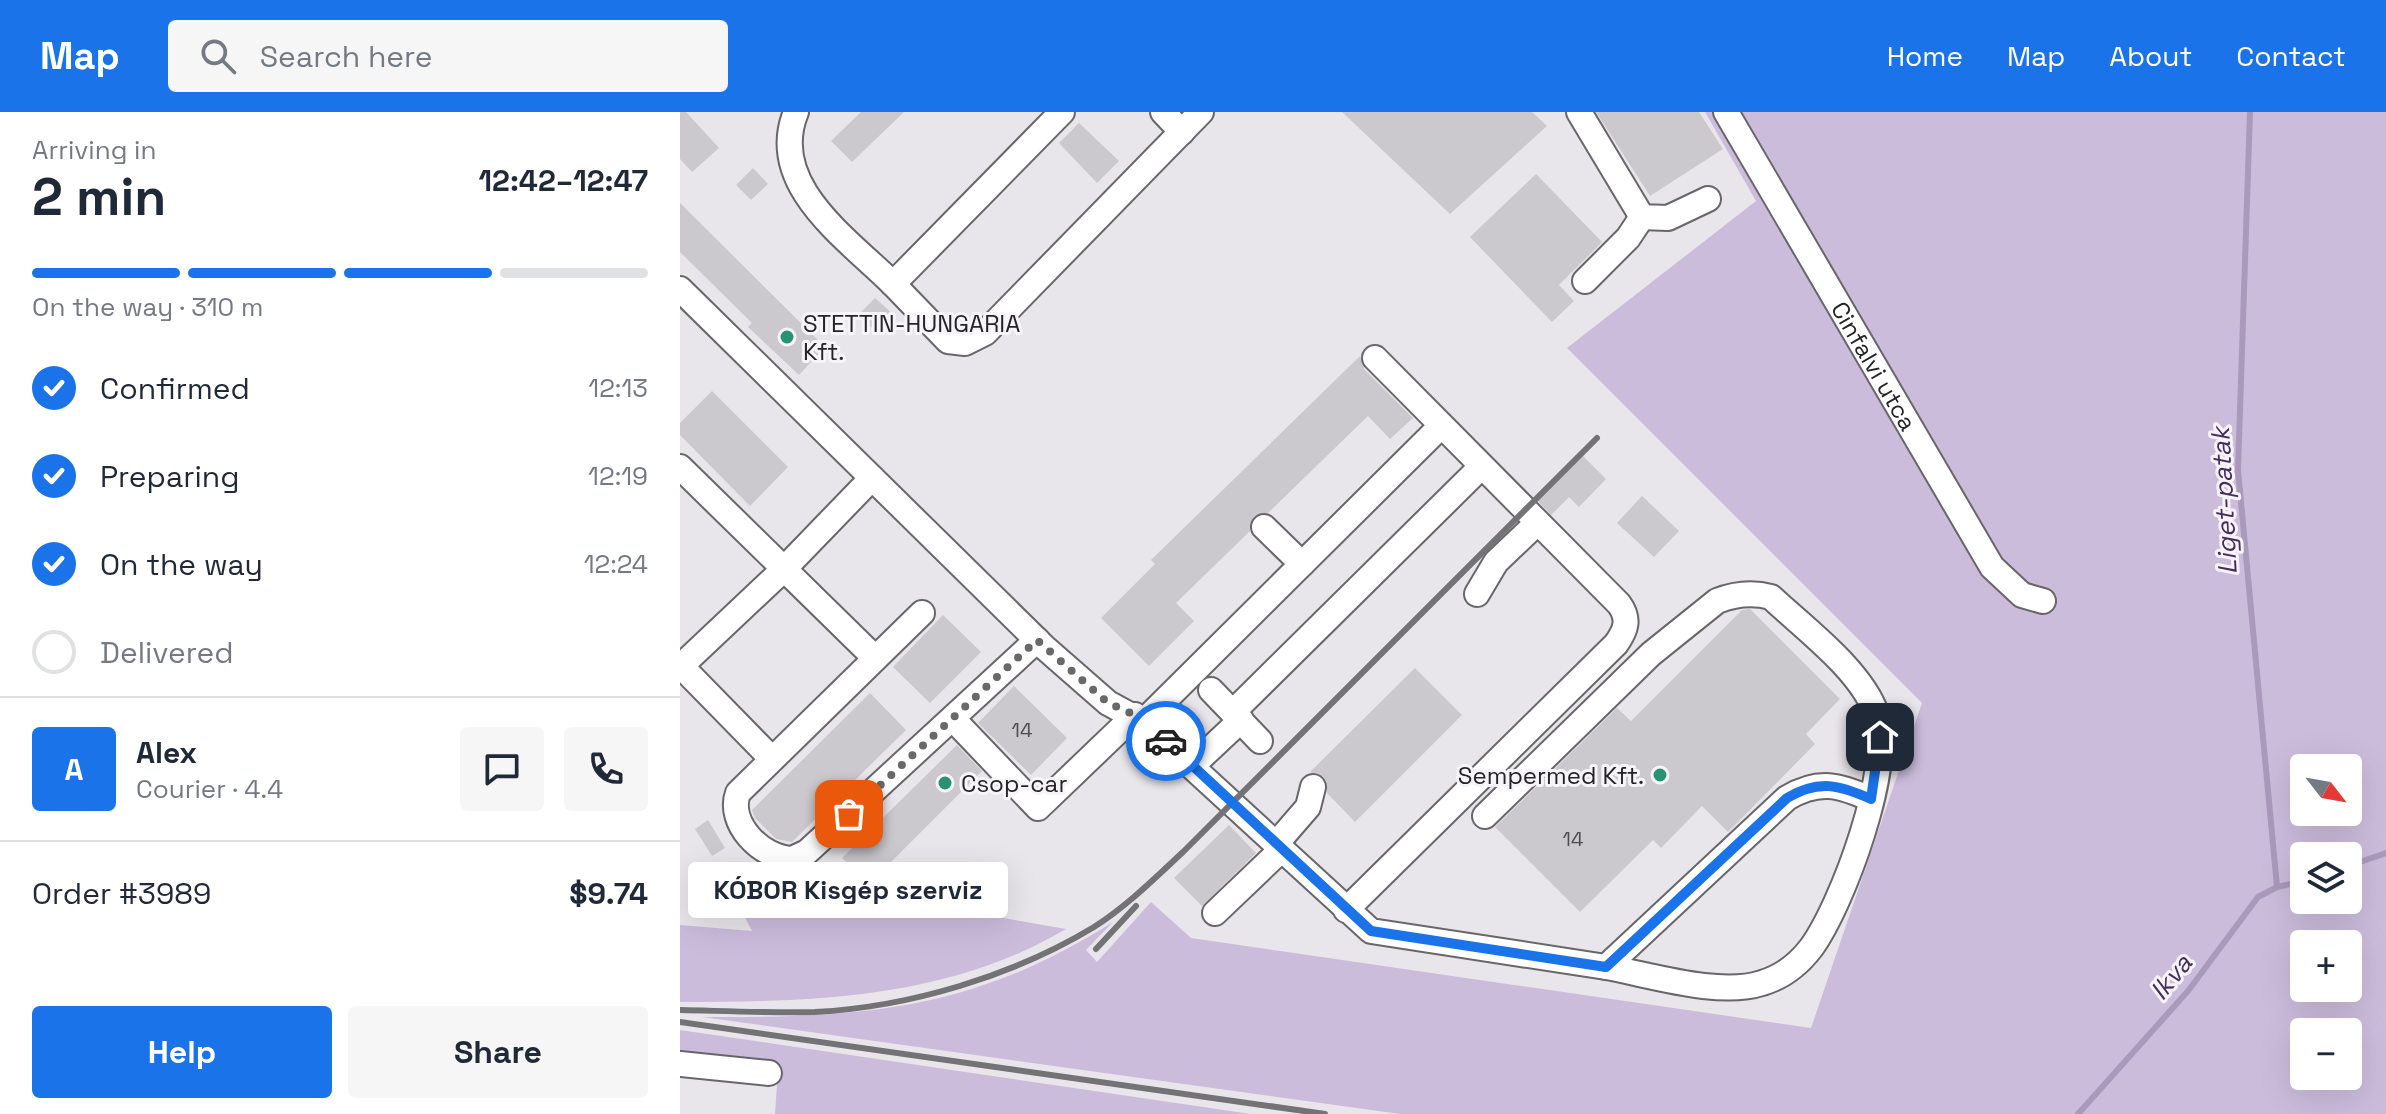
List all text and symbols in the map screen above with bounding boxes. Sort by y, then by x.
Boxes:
search box [168,20,728,92]
text: Map [40,32,120,80]
icon: search [196,34,240,78]
text: Search here [260,37,433,76]
text: Home [1887,38,1963,74]
text: Map [2007,38,2065,74]
text: About [2109,38,2192,74]
text: Contact [2236,38,2346,74]
text: Arriving in [32,133,156,167]
text: 12:42–12:47 [479,161,648,200]
text: 2 min [32,164,166,230]
text: On the way · 310 m [32,290,263,324]
street label: Cinfalvi utca [1825,296,1924,436]
place label: STETTIN-HUNGARIA Kft. [803,308,1020,367]
marker: STETTIN-HUNGARIA Kft. [778,328,796,346]
icon: check [32,366,76,410]
text: Confirmed [100,369,250,408]
text: 12:13 [588,371,648,405]
water label: Liget-patak [2203,424,2245,575]
icon: check [32,454,76,498]
text: Preparing [100,457,239,496]
text: 12:19 [588,459,648,493]
icon: check [32,542,76,586]
text: On the way [100,545,263,584]
text: 12:24 [584,547,648,581]
text: Delivered [100,633,234,672]
courier [1126,701,1206,781]
pin [1846,703,1914,771]
icon: home [1858,715,1902,759]
house number: 14 [1012,717,1032,743]
icon: car [1144,719,1188,763]
button: chat [460,727,544,811]
button: phone [564,727,648,811]
text: Alex [136,733,197,772]
text: A [64,750,84,789]
north arrow [2290,754,2362,826]
map controls [2290,754,2362,1090]
place label: Sempermed Kft. [1458,760,1644,791]
marker: Sempermed Kft. [1651,766,1669,784]
place label: Csop-car [961,768,1067,799]
text: Courier · 4.4 [136,772,283,806]
marker: Csop-car [936,774,954,792]
pin [815,780,883,848]
icon: bag [827,792,871,836]
house number: 14 [1563,826,1583,852]
button: layers [2290,842,2362,914]
callout: KÓBOR Kisgép szerviz [689,862,1009,918]
text: KÓBOR Kisgép szerviz [714,873,982,907]
text: Order #3989 [32,874,211,913]
text: $9.74 [569,874,648,913]
button: + [2290,930,2362,1002]
water label: Ikva [2142,946,2200,1007]
button: Help [32,1006,332,1098]
button: Share [348,1006,648,1098]
button: − [2290,1018,2362,1090]

